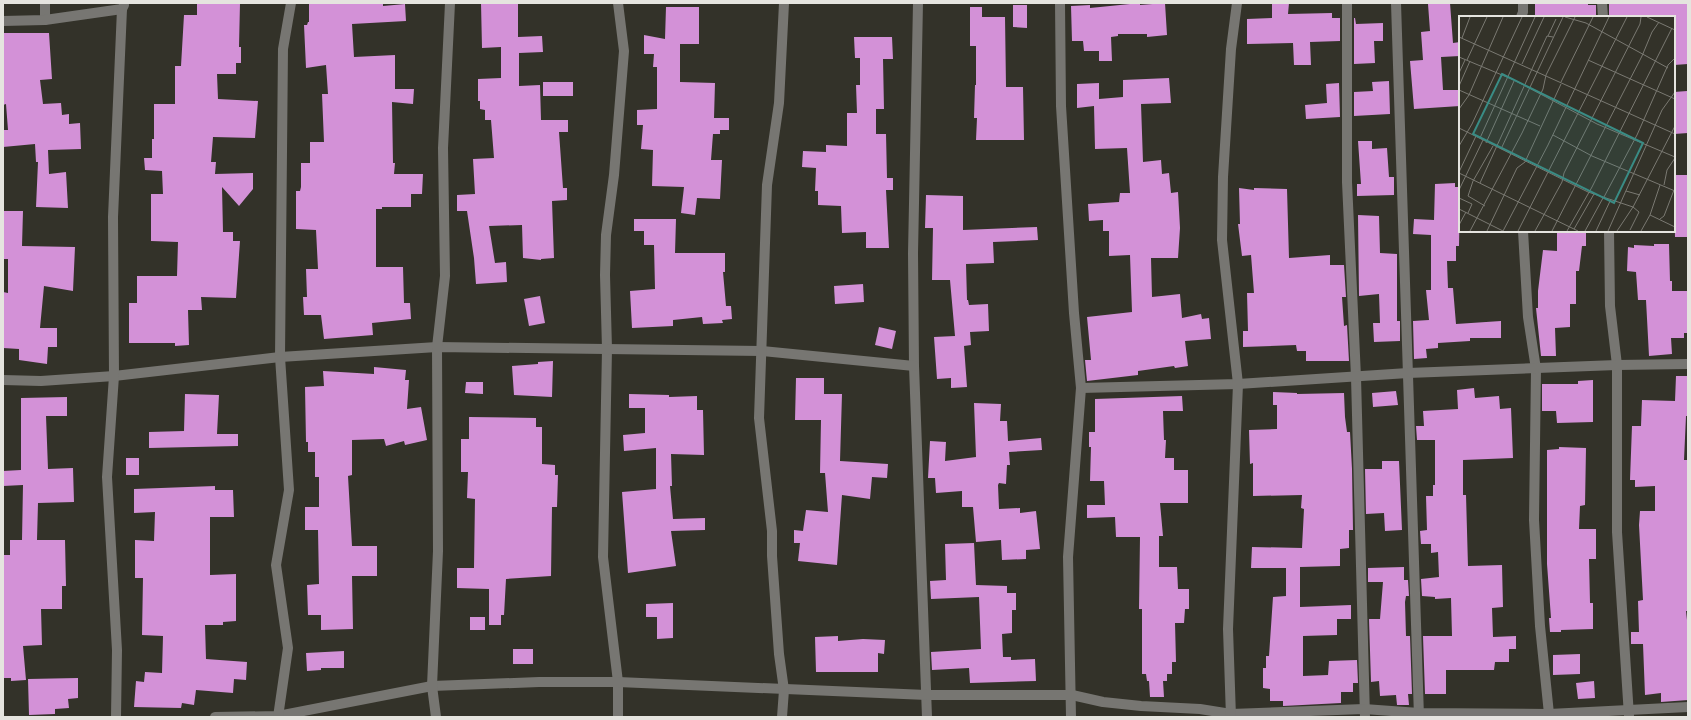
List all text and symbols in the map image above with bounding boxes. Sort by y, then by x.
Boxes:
inset map [1459,16,1675,232]

